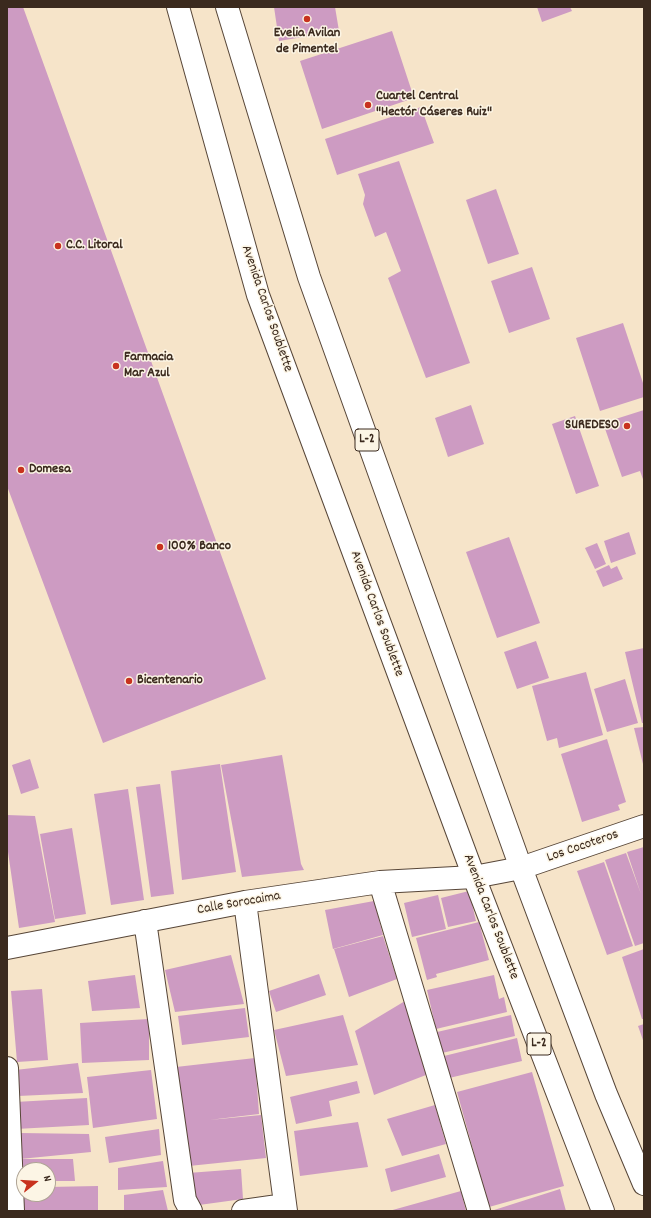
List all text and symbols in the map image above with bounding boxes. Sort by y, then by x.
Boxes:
marker: Evelia Avilan de Pimentel [302,14,312,24]
place label: Evelia Avilan de Pimentel [274,26,340,58]
place label: Cuartel Central "Hectór Cáseres Ruiz" [376,89,492,122]
marker: Cuartel Central "Hectór Cáseres Ruiz" [363,100,373,110]
place label: C.C. Litoral [66,238,122,254]
marker: C.C. Litoral [53,241,63,251]
street label: Avenida Carlos Soublette [236,243,296,375]
place label: Farmacia Mar Azul [124,350,173,382]
marker: Farmacia Mar Azul [111,361,121,371]
place label: SUREDESO [565,418,619,434]
marker: SUREDESO [622,421,632,431]
road number: L-2 [355,429,379,451]
place label: Domesa [29,462,71,478]
marker: Domesa [16,465,26,475]
place label: 100% Banco [168,539,231,555]
marker: 100% Banco [155,542,165,552]
street label: Avenida Carlos Soublette [345,549,407,679]
place label: Bicentenario [137,673,203,689]
marker: Bicentenario [124,676,134,686]
street label: Los Cocoteros [545,827,621,867]
street label: Avenida Carlos Soublette [458,852,522,982]
street label: Calle Sorocaima [196,888,282,920]
road number: L-2 [527,1033,551,1055]
north arrow [16,1162,56,1202]
text: N [38,1174,55,1184]

